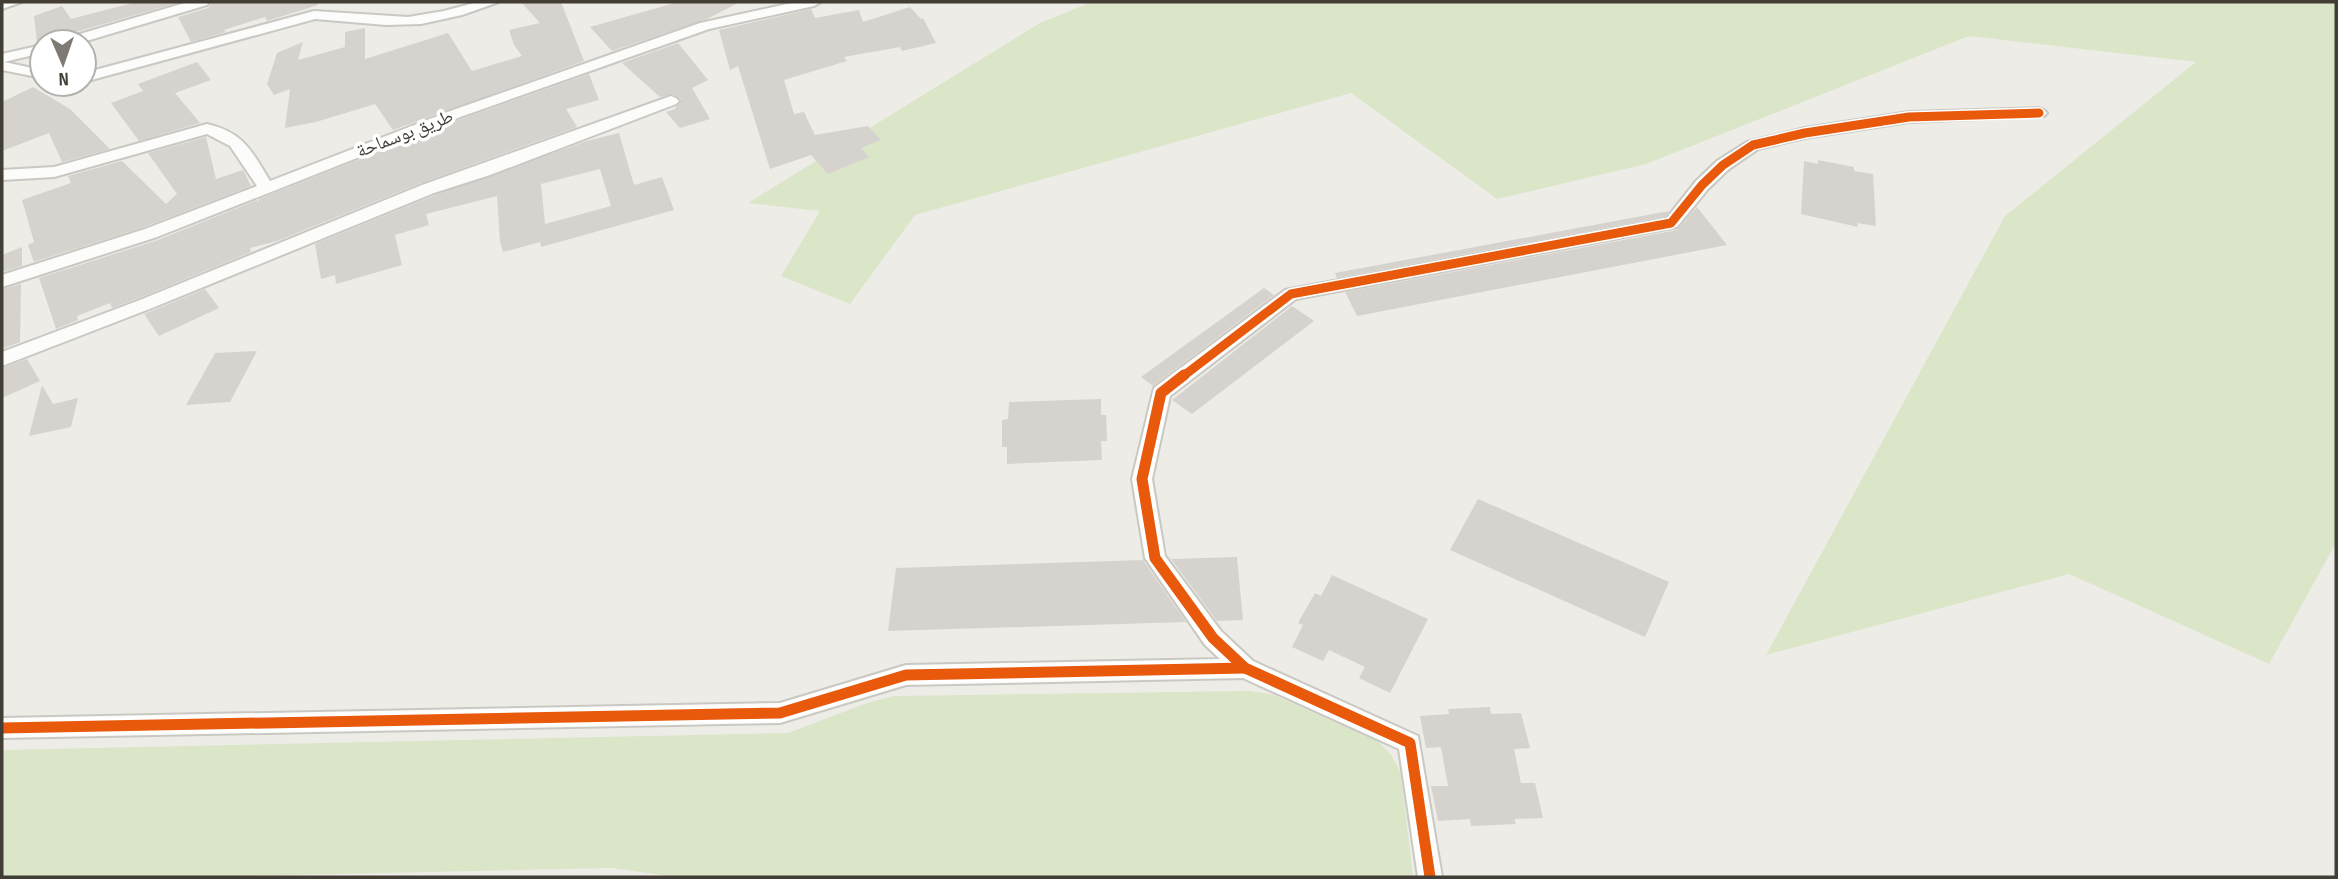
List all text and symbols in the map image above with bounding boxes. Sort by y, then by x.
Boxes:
north arrow [28,28,98,98]
text: N [58,67,69,90]
street label: طريق بوسماحة [353,105,457,163]

